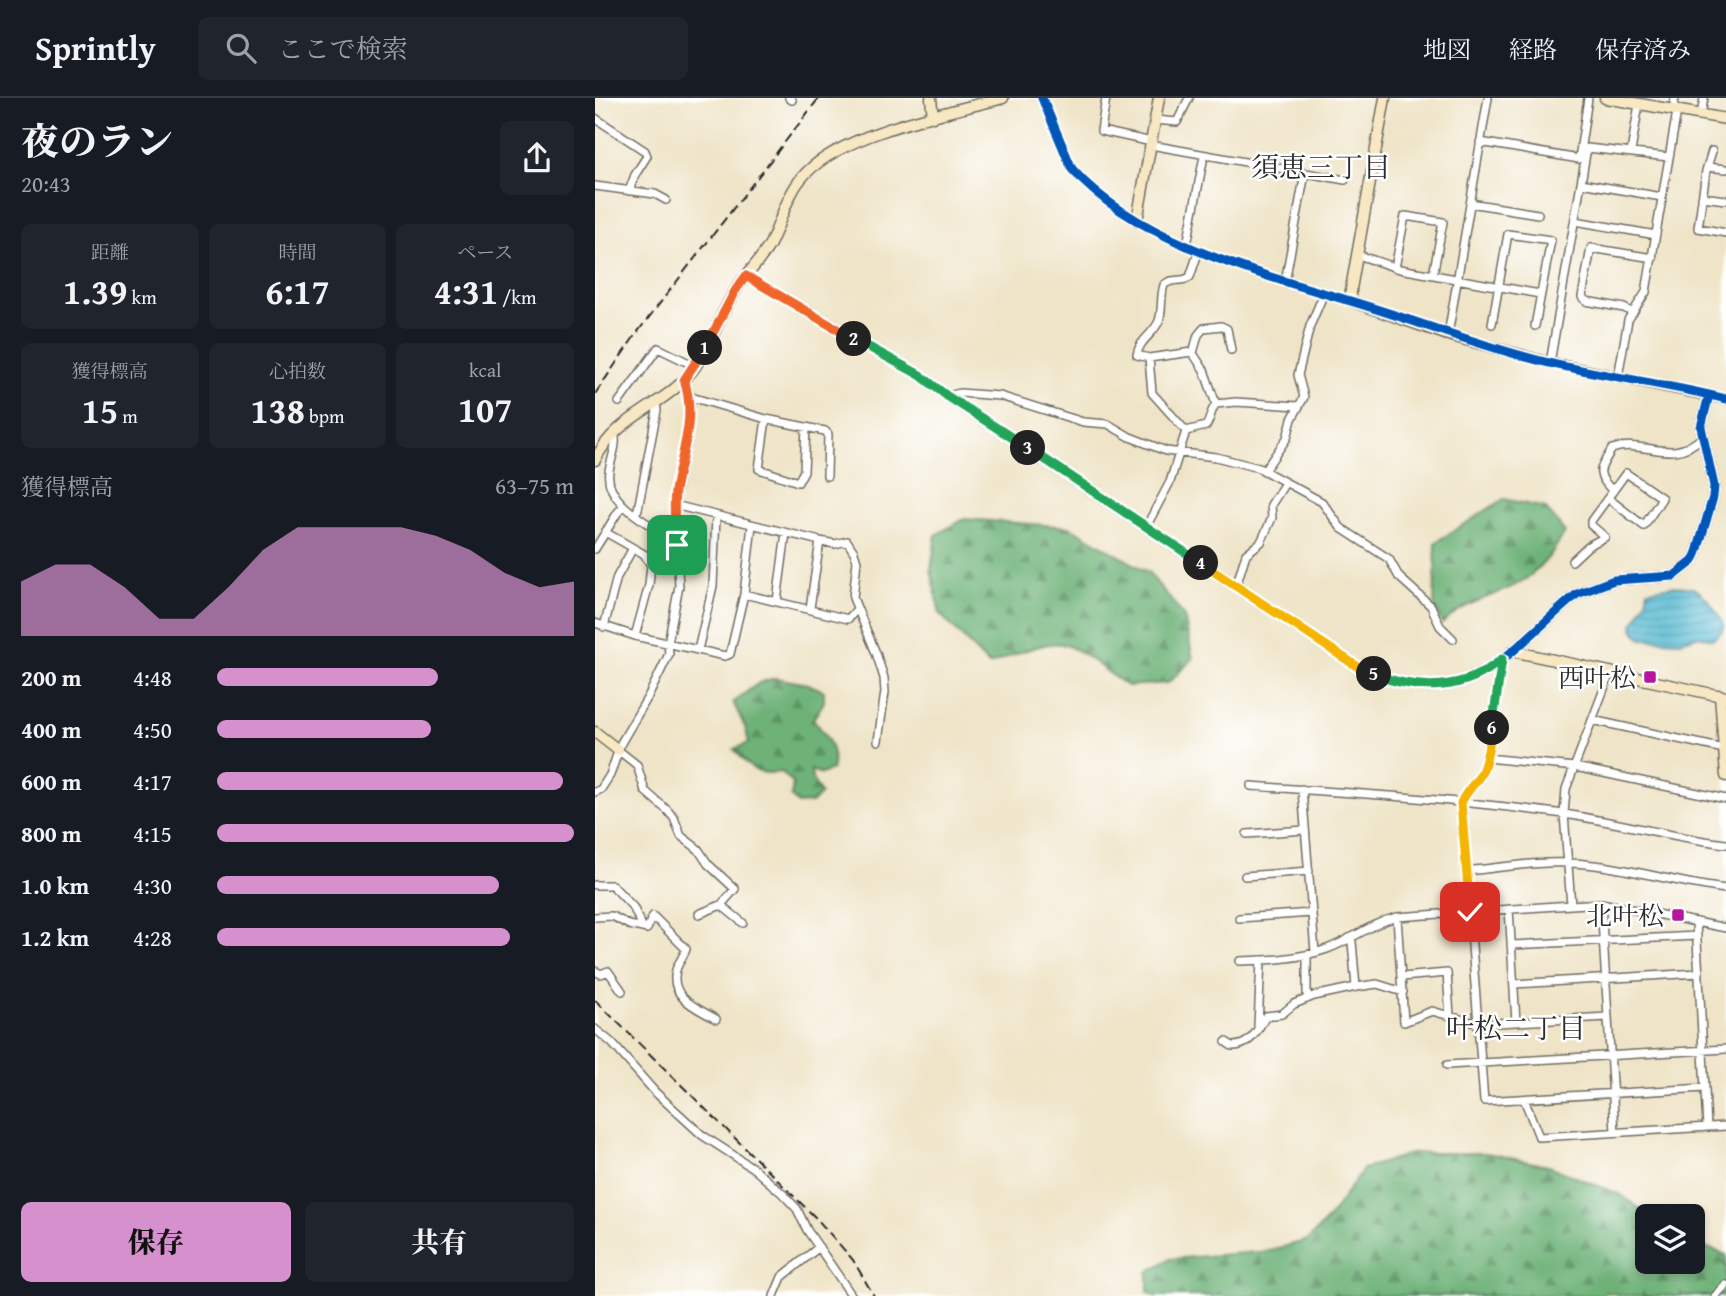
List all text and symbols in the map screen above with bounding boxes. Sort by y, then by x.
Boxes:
search box [198,17,688,80]
text: Sprintly [35,24,156,72]
icon: search [222,29,260,67]
text: ここで検索 [278,29,408,68]
text: 地図 [1423,32,1471,67]
text: 経路 [1509,32,1557,67]
text: 保存済み [1595,32,1691,67]
text: 夜のラン [21,113,173,169]
button: share [500,121,574,195]
district label: 須恵三丁目 [1251,146,1391,187]
text: 20:43 [21,167,71,200]
text: 距離 [91,238,129,266]
text: 時間 [278,238,317,266]
text: ペース [457,238,513,266]
text: 1.39 [63,266,127,317]
text: 6:17 [265,266,330,317]
text: 4:31 [434,266,498,317]
text: km [127,283,157,311]
text: /km [498,283,536,311]
pin: 2 [837,322,871,356]
text: 2 [849,324,858,352]
pin: 1 [687,330,723,366]
text: 1 [700,333,709,361]
text: kcal [469,356,501,384]
text: 獲得標高 [72,357,148,385]
text: 心拍数 [269,357,326,385]
text: 107 [458,384,512,435]
text: 15 [82,385,118,436]
text: 138 [250,385,305,436]
text: m [118,402,138,430]
text: bpm [305,402,345,430]
pin: 3 [1011,430,1045,466]
text: 3 [1023,433,1032,461]
text: 63–75 m [495,469,574,502]
text: 獲得標高 [21,470,113,503]
pin [647,515,707,575]
icon: arrive [658,526,696,564]
pin: 4 [1183,546,1219,580]
text: 4 [1196,548,1205,576]
pin: 5 [1357,656,1391,692]
place label: 西叶松 [1558,658,1636,697]
text: 5 [1369,659,1378,687]
text: 200 m [21,661,82,694]
text: 4:48 [133,661,172,694]
marker: 西叶松 [1642,669,1658,685]
pin: 6 [1475,710,1509,746]
text: 400 m [21,713,82,746]
text: 4:50 [133,713,172,746]
text: 6 [1487,713,1496,741]
text: 600 m [21,765,82,798]
text: 4:17 [133,765,172,798]
text: 800 m [21,817,82,850]
text: 4:15 [133,817,172,850]
text: 1.0 km [21,869,89,902]
text: 4:30 [133,869,172,902]
pin [1440,882,1500,942]
icon: check [1451,893,1489,931]
place label: 北叶松 [1586,896,1664,935]
marker: 北叶松 [1670,907,1686,923]
text: 1.2 km [21,921,89,954]
text: 4:28 [133,921,172,954]
district label: 叶松二丁目 [1446,1007,1586,1048]
button: 保存 [21,1202,291,1282]
button: 共有 [305,1202,574,1282]
map controls [1635,1204,1705,1274]
button: layers [1635,1204,1705,1274]

